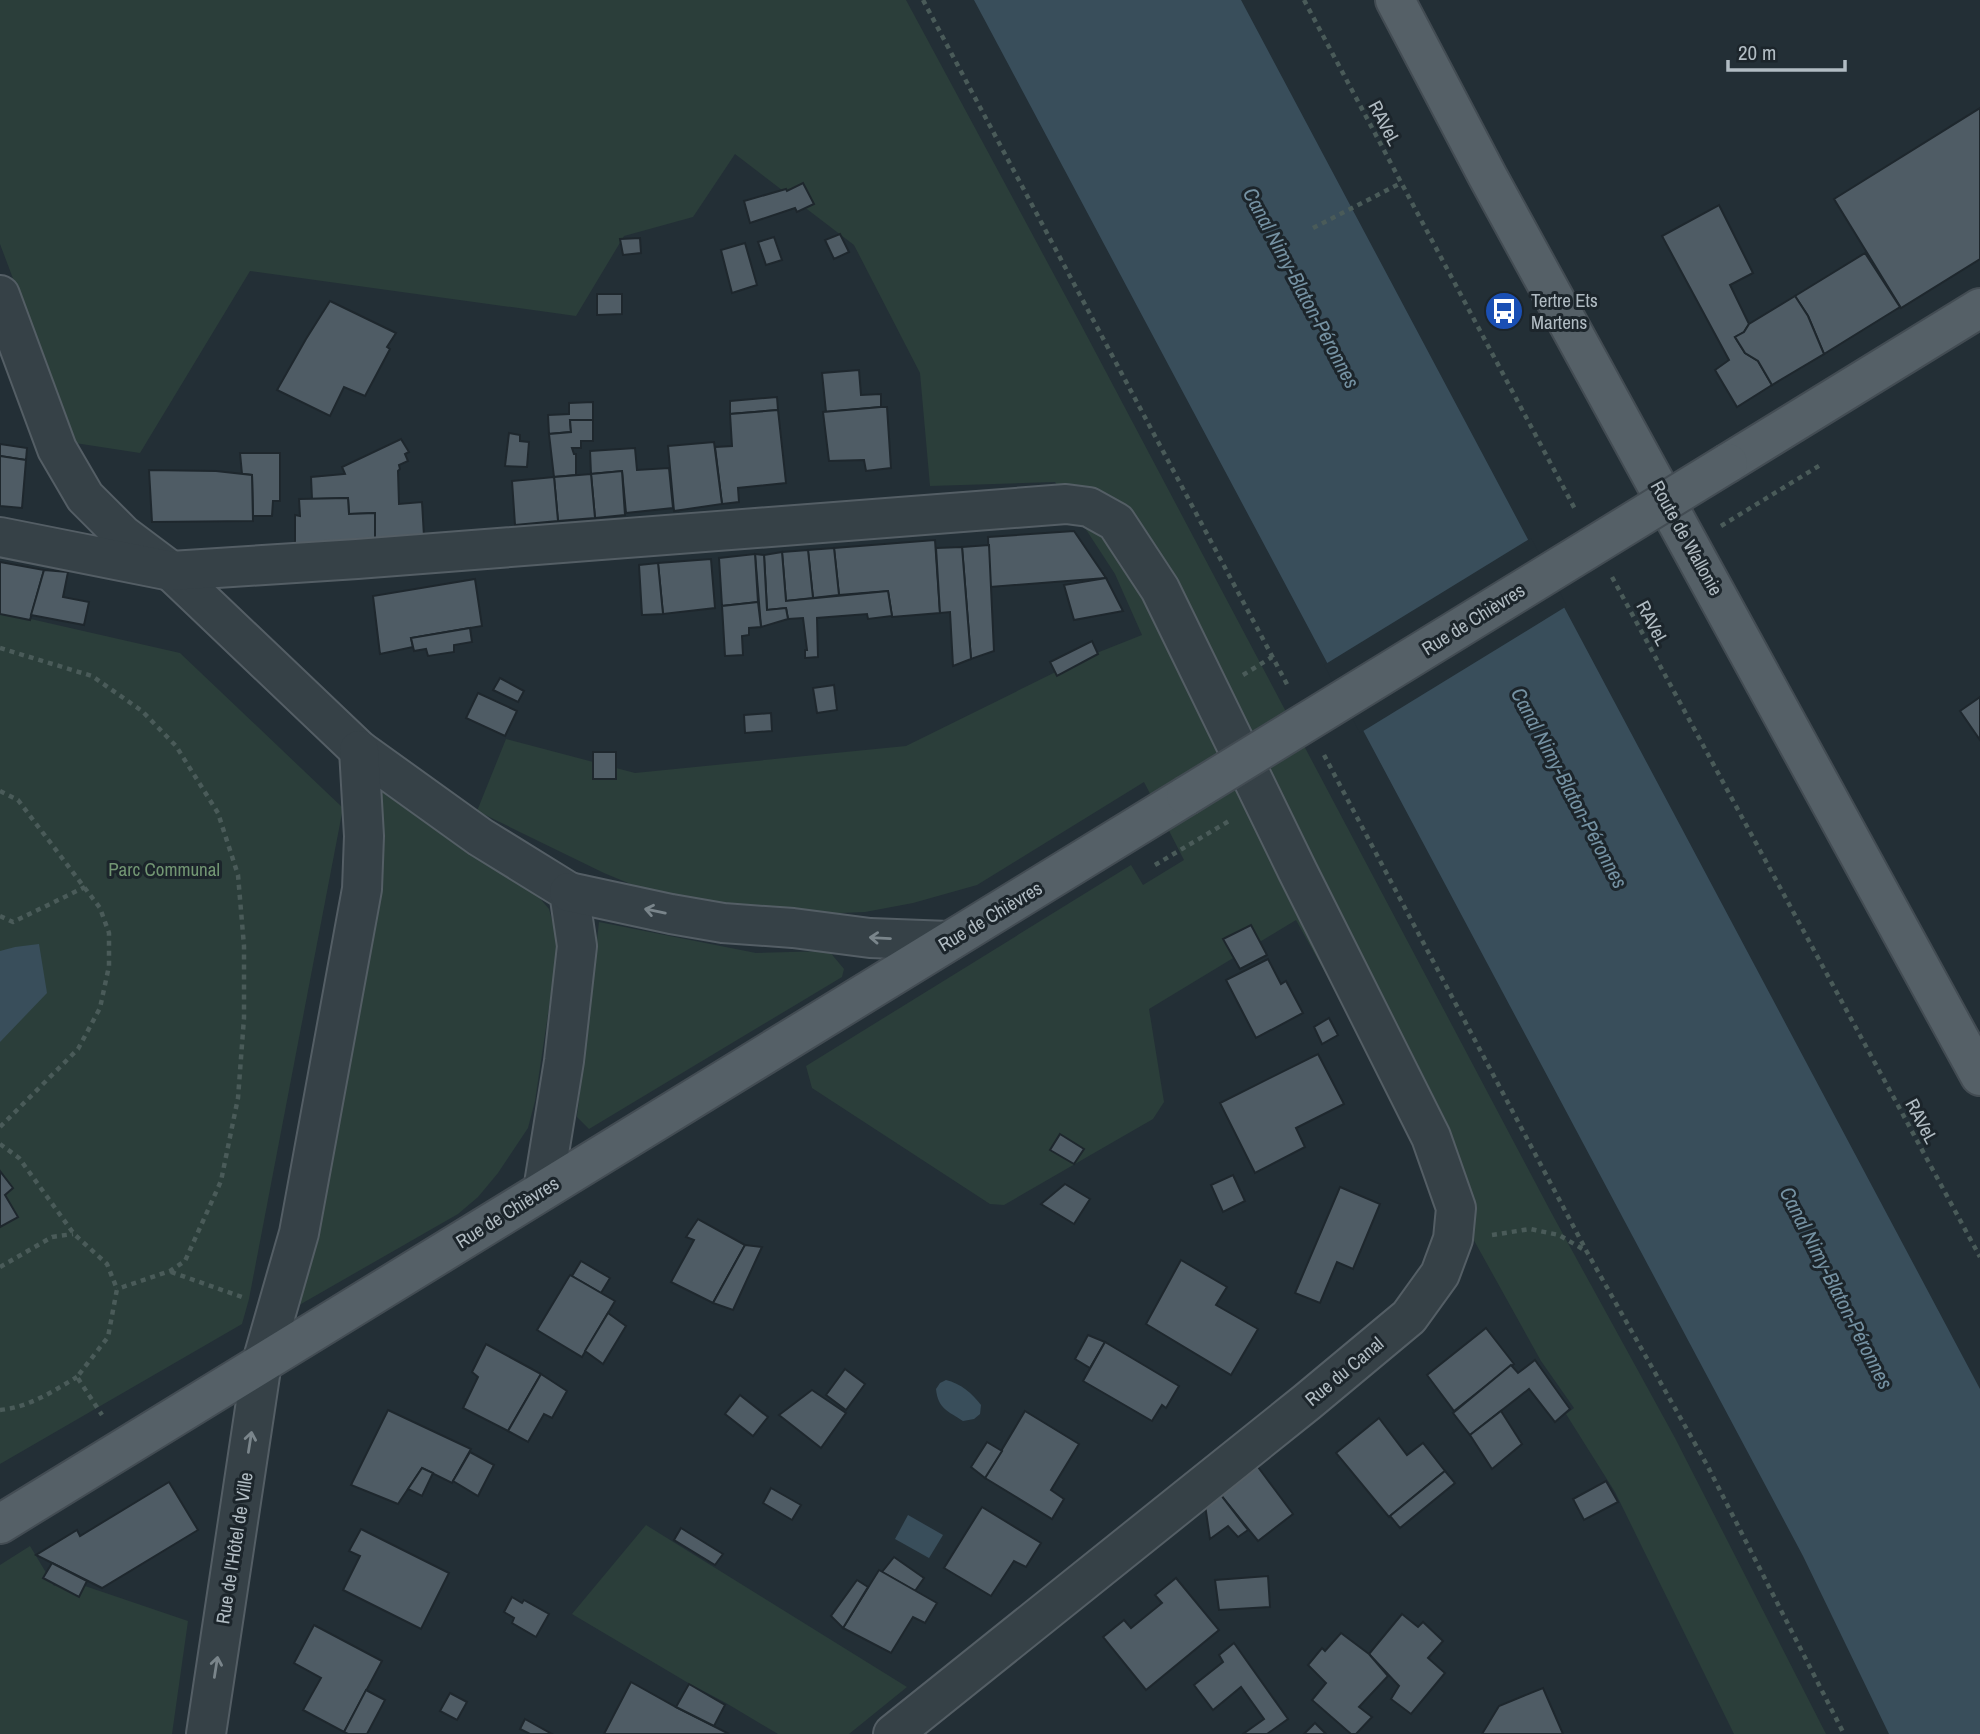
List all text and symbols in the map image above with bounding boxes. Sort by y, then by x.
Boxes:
scale bar [1728,28,1845,72]
text: 20 m [1738,38,1776,67]
street label: RAVeL [1362,96,1408,150]
water label: Canal Nimy-Blaton-Péronnes [1236,182,1367,394]
place label: Tertre Ets Martens [1531,287,1598,335]
bus stop icon: Tertre Ets Martens [1483,290,1525,332]
street label: Route de Wallonie [1645,476,1729,600]
street label: Rue de Chièvres [1417,577,1530,661]
street label: RAVeL [1630,596,1676,650]
water label: Canal Nimy-Blaton-Péronnes [1504,682,1635,894]
park label: Parc Communal [108,856,220,882]
street label: Rue de Chièvres [933,875,1047,957]
one-way arrow [644,903,667,917]
one-way arrow [870,931,892,944]
street label: RAVeL [1899,1094,1945,1148]
street label: Rue de Chièvres [451,1170,564,1254]
water label: Canal Nimy-Blaton-Péronnes [1773,1181,1900,1394]
street label: Rue du Canal [1299,1330,1389,1412]
one-way arrow [244,1431,257,1453]
street label: Rue de l'Hôtel de Ville [209,1470,259,1626]
one-way arrow [210,1656,223,1678]

